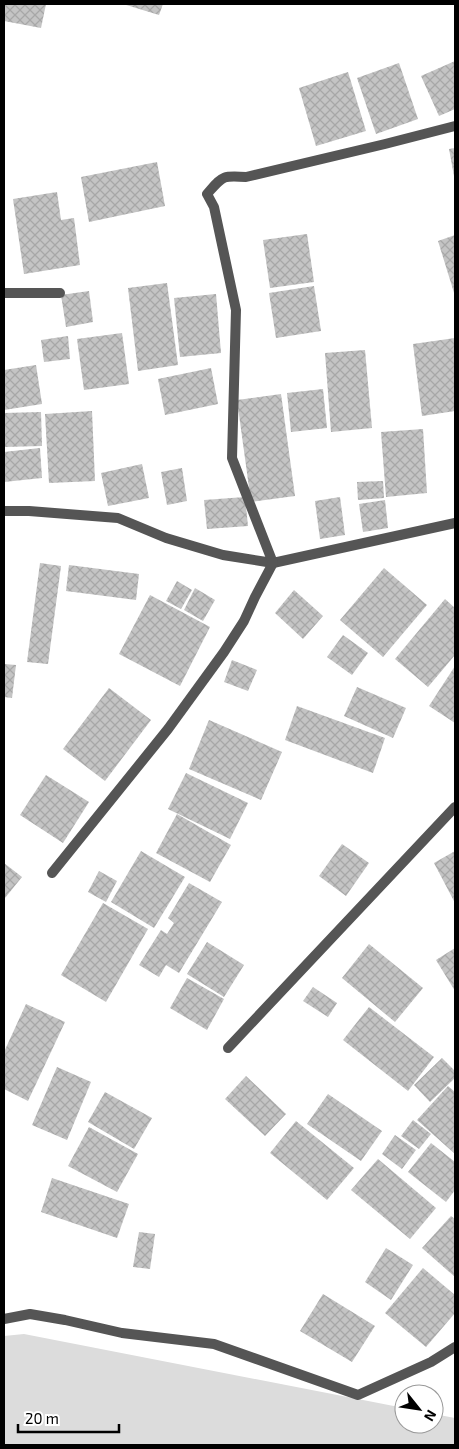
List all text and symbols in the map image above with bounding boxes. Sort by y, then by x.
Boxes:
north arrow [394,1384,444,1434]
scale bar [18,1402,119,1434]
text: N [421,1407,441,1424]
text: 20 m [25,1409,59,1427]

